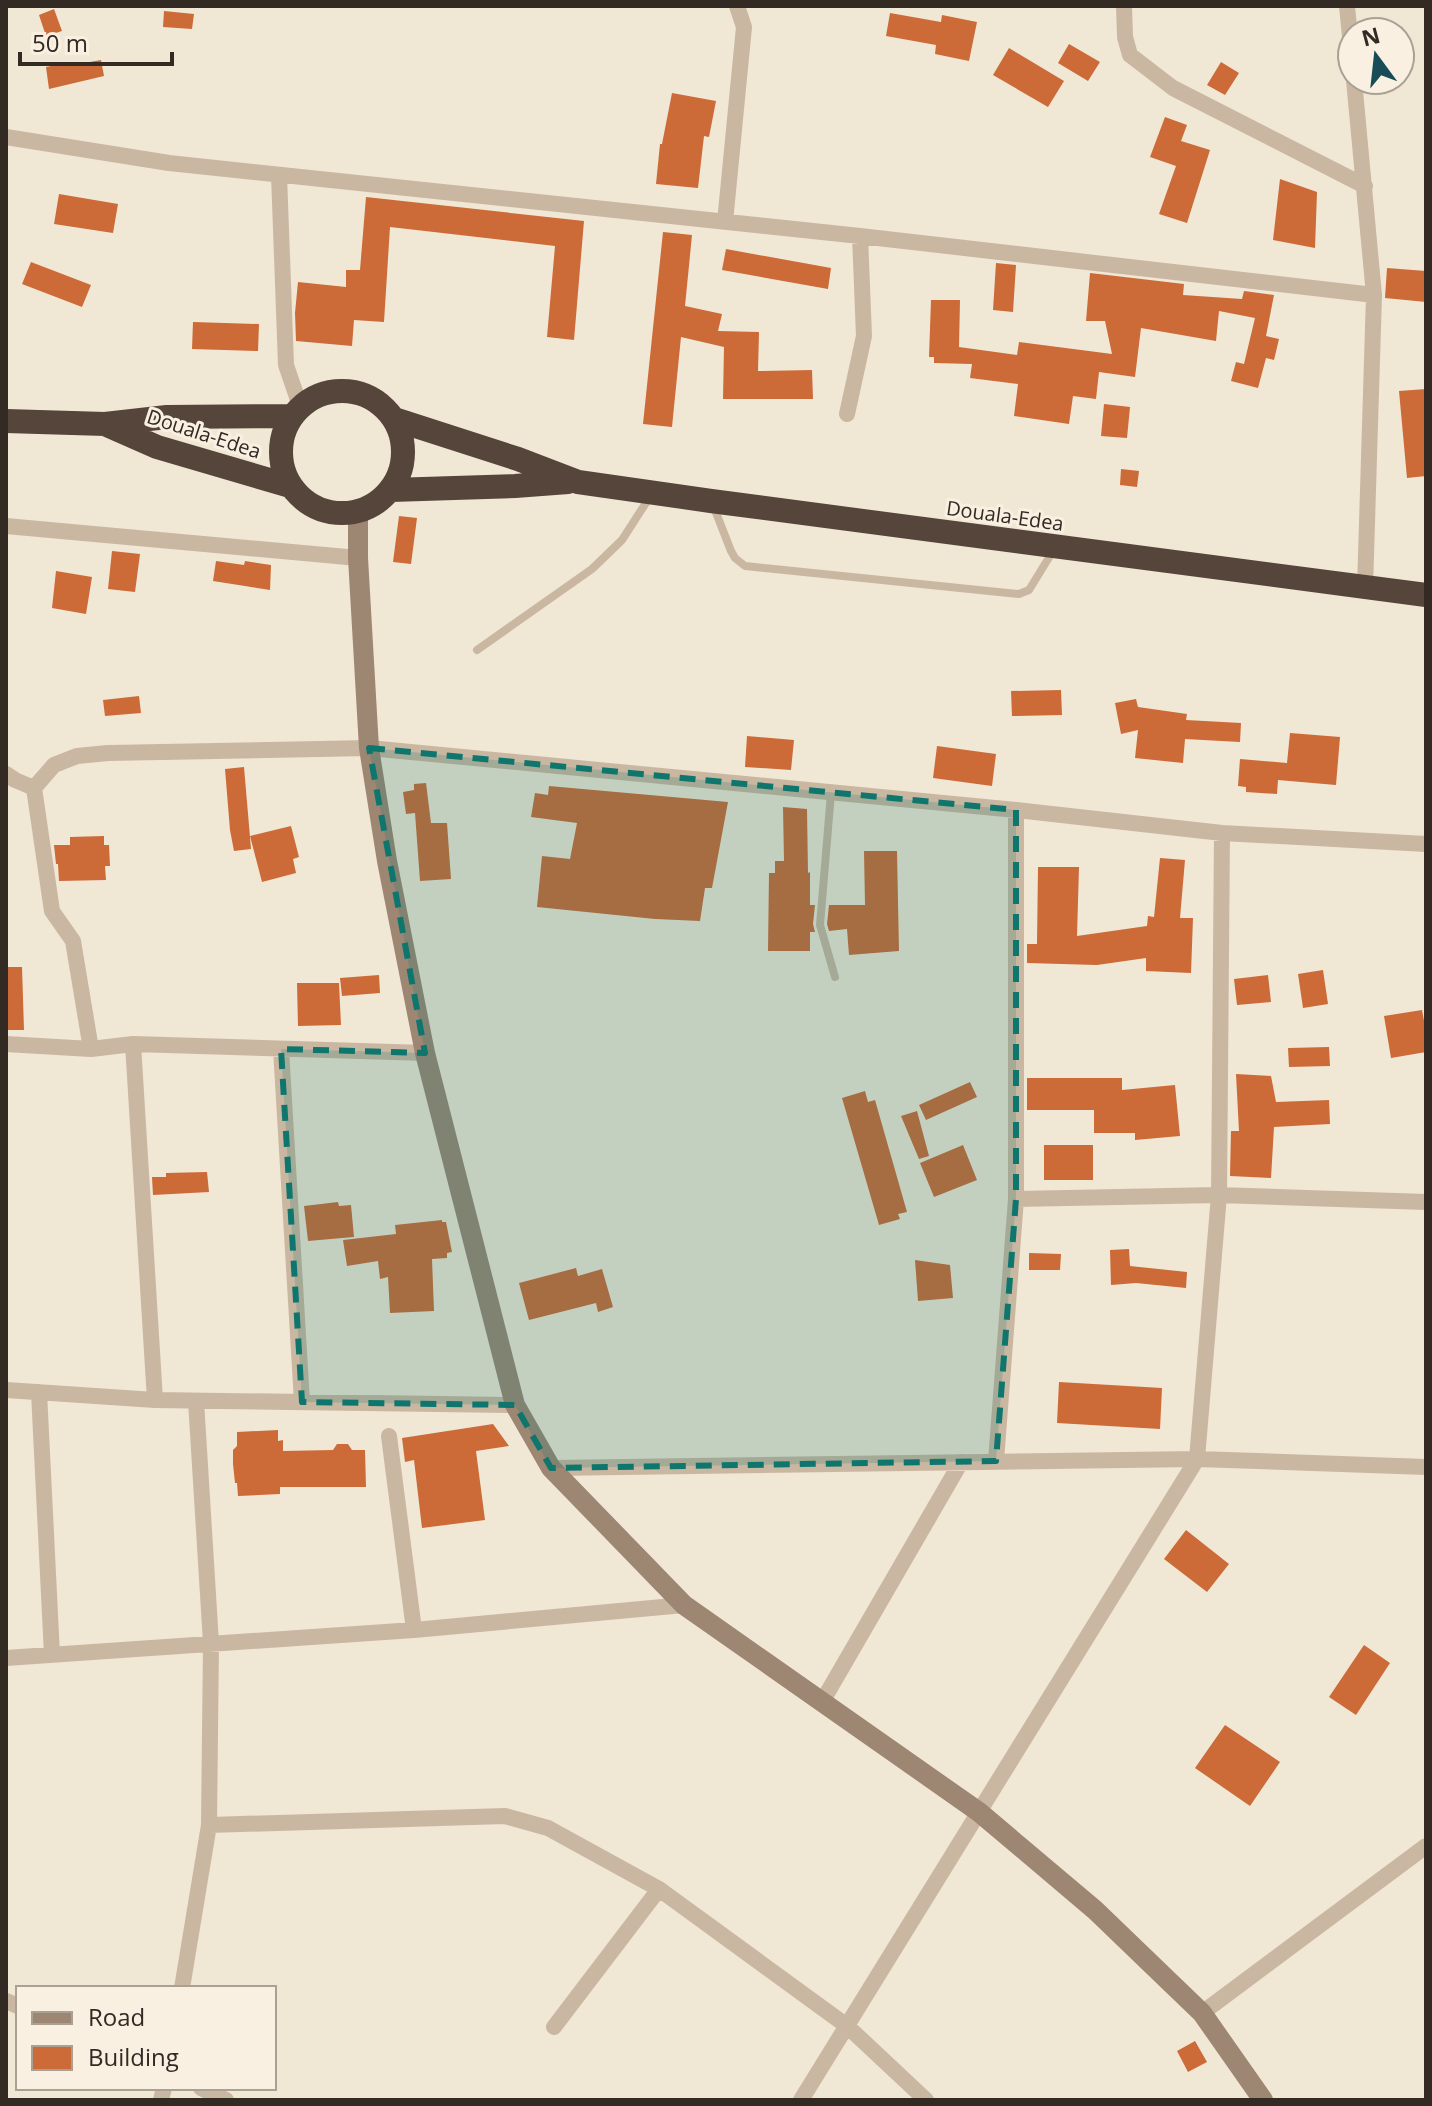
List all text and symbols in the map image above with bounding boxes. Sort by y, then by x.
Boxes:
scale bar [20,16,172,66]
north arrow [1336,16,1416,96]
text: N [1358,19,1383,53]
text: 50 m [32,26,88,59]
street label: Douala-Edea [144,402,265,465]
street label: Douala-Edea [945,494,1065,537]
legend [16,1986,276,2090]
text: Road [88,2000,145,2033]
text: Building [88,2040,179,2073]

